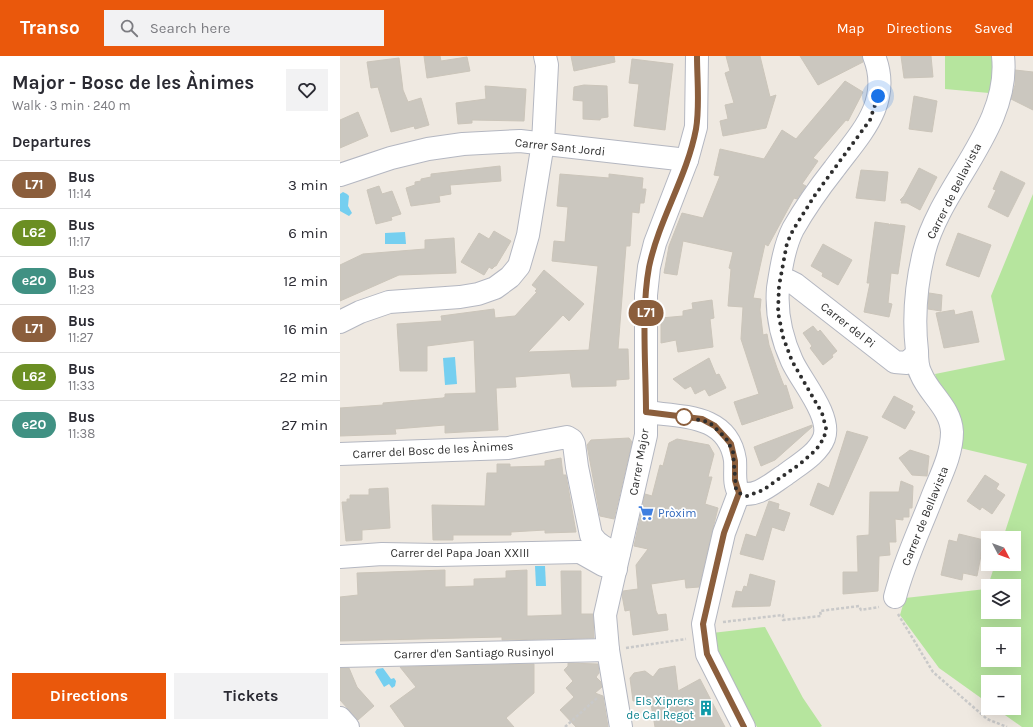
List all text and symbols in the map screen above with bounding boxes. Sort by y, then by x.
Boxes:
search box [104,10,384,46]
text: Transo [20,17,80,39]
icon: search [118,17,140,39]
text: Search here [150,19,230,37]
text: Map [837,20,865,37]
text: Directions [887,20,952,37]
text: Saved [974,20,1013,37]
button: heart [286,69,328,111]
text: Major - Bosc de les Ànimes [12,72,254,94]
your location [868,86,888,106]
text: Walk · 3 min · 240 m [12,98,131,113]
text: Departures [12,133,91,151]
street label: Carrer Sant Jordi [514,135,606,159]
street label: Carrer de Bellavista [924,141,984,241]
text: Bus [68,168,95,186]
text: L71 [25,176,43,193]
text: 3 min [288,176,328,194]
text: 11:14 [68,186,91,201]
text: Bus [68,216,95,234]
text: L62 [22,224,46,241]
text: 6 min [288,224,328,242]
text: 11:17 [68,234,90,249]
text: Bus [68,264,95,282]
text: e20 [22,272,46,289]
text: 12 min [283,272,328,290]
text: 11:23 [68,282,95,297]
street label: Carrer del Pi [818,299,878,351]
line badge: L71 [623,300,669,326]
text: L71 [637,304,655,321]
text: Bus [68,312,95,330]
text: L71 [25,320,43,337]
text: 16 min [283,320,328,338]
text: 11:27 [68,330,93,345]
text: Bus [68,360,95,378]
text: L62 [22,368,46,385]
text: 22 min [279,368,328,386]
text: 11:33 [68,378,95,393]
text: Bus [68,408,95,426]
unlabelled marker [675,408,693,426]
text: e20 [22,416,46,433]
text: 27 min [281,416,328,434]
text: 11:38 [68,426,95,441]
street label: Carrer Major [626,427,652,496]
street label: Carrer del Bosc de les Ànimes [352,438,514,461]
street label: Carrer de Bellavista [899,464,951,568]
supermarket icon: Pròxim [637,504,655,522]
place label: Pròxim [658,506,696,520]
north arrow [981,531,1021,571]
map controls [981,531,1021,715]
street label: Carrer del Papa Joan XXIII [391,546,529,560]
button: layers [981,579,1021,619]
button: + [981,627,1021,667]
street label: Carrer d'en Santiago Rusinyol [394,645,554,661]
button: Directions [12,673,166,719]
button: Tickets [174,673,328,719]
button: − [981,675,1021,715]
place label: Els Xiprers de Cal Regot [626,694,694,722]
building icon: Els Xiprers de Cal Regot [697,699,715,717]

